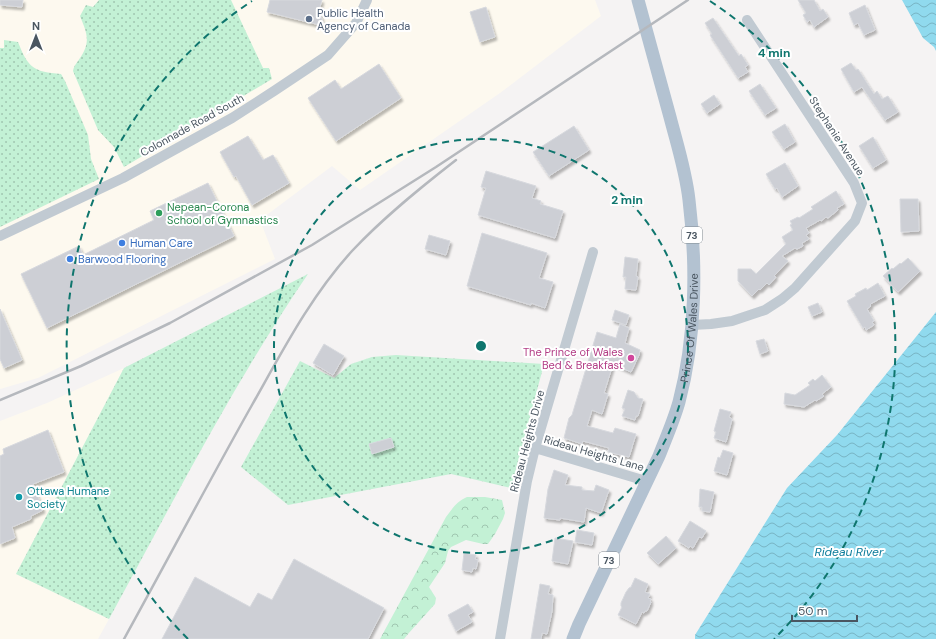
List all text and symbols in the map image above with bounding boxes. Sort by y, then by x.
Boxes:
place label: Public Health Agency of Canada [317,6,410,33]
marker: Public Health Agency of Canada [304,14,314,24]
north arrow [16,16,56,56]
text: N [32,19,40,33]
text: 4 min [758,45,790,61]
street label: Colonnade Road South [138,91,246,159]
street label: Stephanie Avenue [806,94,868,178]
text: 2 min [611,192,643,208]
place label: Nepean-Corona School of Gymnastics [167,200,278,227]
marker: Nepean-Corona School of Gymnastics [154,208,164,218]
road number: 73 [682,227,702,243]
place label: Human Care [130,236,193,250]
marker: Human Care [117,238,127,248]
place label: Barwood Flooring [78,252,166,266]
marker: Barwood Flooring [65,254,75,264]
street label: Prince Of Wales Drive [677,273,701,384]
centre of rings [474,339,488,353]
place label: The Prince of Wales Bed & Breakfast [523,345,623,372]
marker: The Prince of Wales Bed & Breakfast [626,353,636,363]
street label: Rideau Heights Drive [507,388,547,494]
street label: Rideau Heights Lane [542,432,646,474]
place label: Ottawa Humane Society [27,484,109,511]
marker: Ottawa Humane Society [14,492,24,502]
water label: Rideau River [815,544,884,560]
road number: 73 [599,552,619,568]
scale bar [792,597,857,623]
text: 50 m [798,603,827,619]

